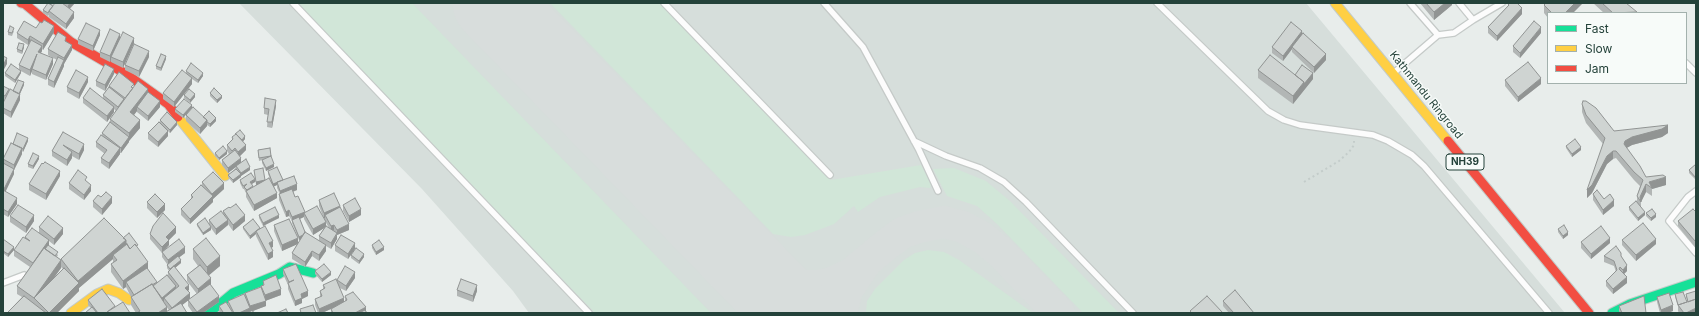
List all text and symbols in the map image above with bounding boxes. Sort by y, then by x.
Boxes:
legend [1547,12,1687,84]
text: Fast [1585,21,1609,36]
text: Slow [1585,41,1612,56]
street label: Kathmandu Ringroad [1387,49,1465,141]
text: Jam [1585,61,1609,76]
road number: NH39 [1446,154,1484,170]

